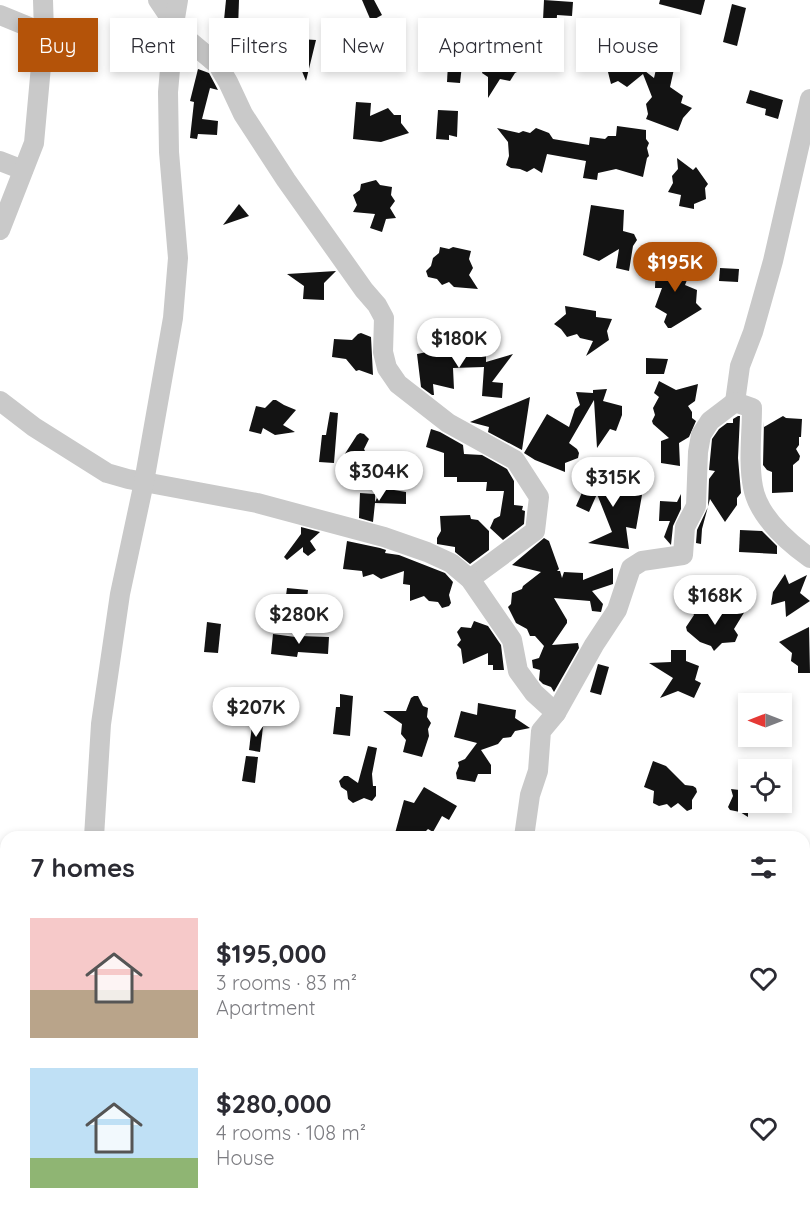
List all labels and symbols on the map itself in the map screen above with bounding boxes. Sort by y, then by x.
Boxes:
pin: $195K [633,242,717,293]
pin: $180K [417,318,501,369]
pin: $304K [337,451,421,502]
pin: $315K [571,457,655,508]
pin: $168K [673,575,757,626]
pin: $280K [257,594,341,645]
pin: $207K [214,687,298,738]
north arrow [738,693,792,747]

